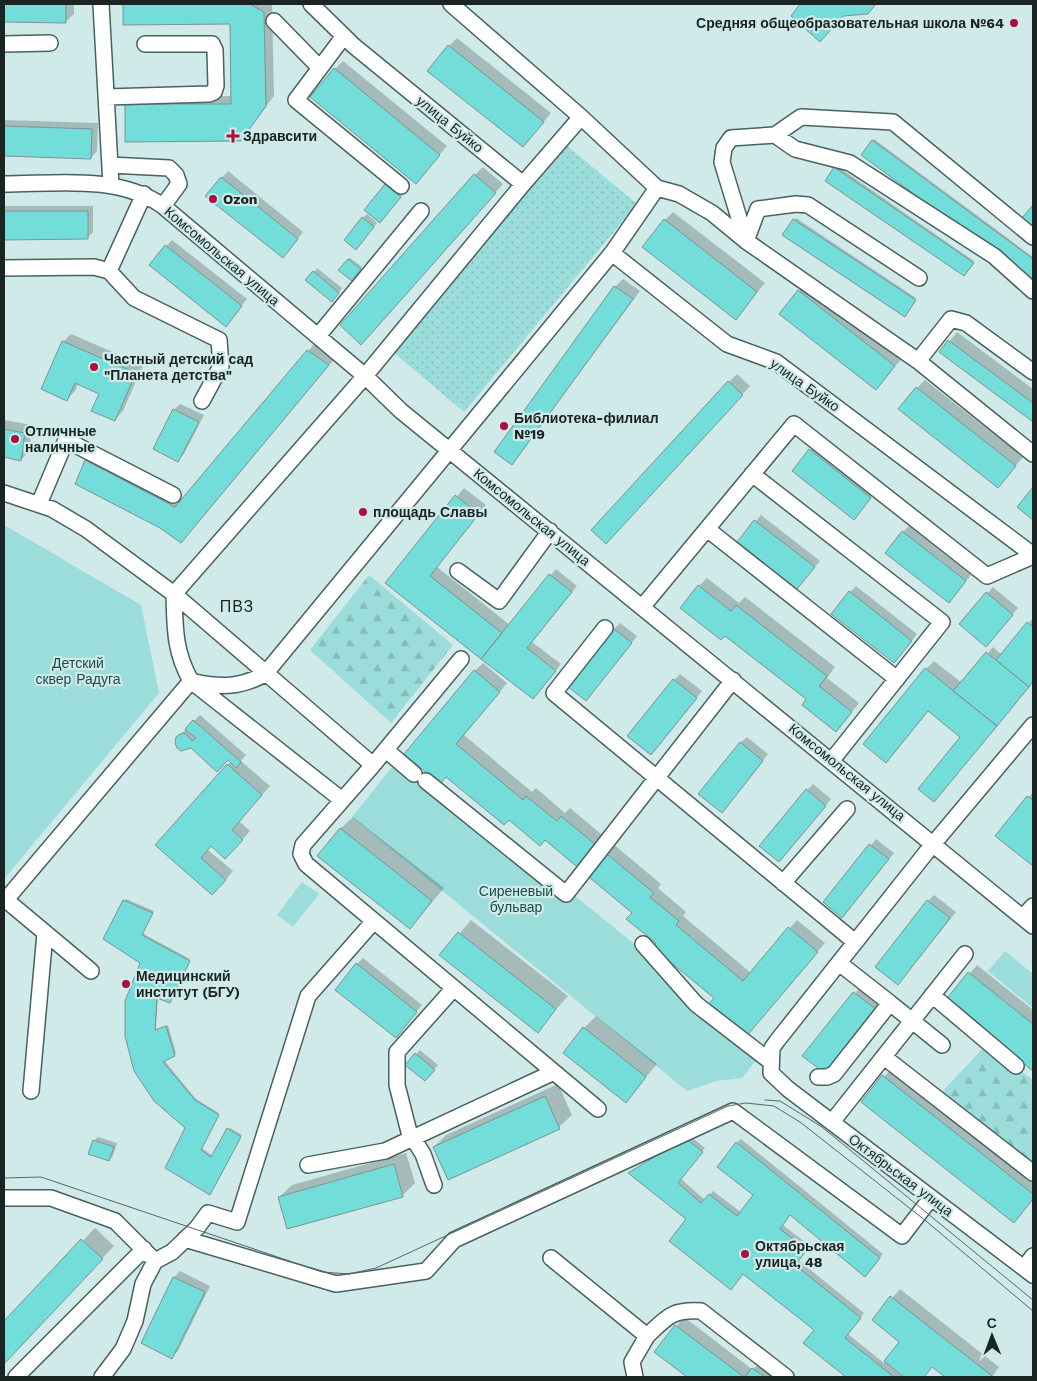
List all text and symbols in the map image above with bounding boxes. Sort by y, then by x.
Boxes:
place label: Средняя общеобразовательная школа №64 [696,15,1004,31]
marker: Средняя общеобразовательная школа №64 [1008,17,1020,29]
street label: улица Буйко [413,92,487,156]
place label: Здравсити [243,128,317,144]
marker: Здравсити [227,130,239,142]
place label: Ozon [223,191,258,207]
marker: Ozon [207,193,219,205]
street label: Комсомольская улица [161,203,283,309]
place label: Частный детский сад "Планета детства" [104,351,253,383]
street label: улица Буйко [767,355,843,415]
marker: Частный детский сад "Планета детства" [88,361,100,373]
place label: Библиотека-филиал №19 [514,410,659,442]
marker: Библиотека-филиал №19 [498,420,510,432]
place label: Отличные наличные [25,423,97,455]
marker: Отличные наличные [9,433,21,445]
street label: Комсомольская улица [471,465,594,569]
place label: площадь Славы [373,504,487,520]
marker: площадь Славы [357,506,369,518]
district label: ПВЗ [220,597,254,616]
park label: Детский сквер Радуга [35,655,121,687]
street label: Комсомольская улица [786,720,909,824]
park label: Сиреневый бульвар [479,883,553,915]
place label: Медицинский институт (БГУ) [136,968,240,1000]
marker: Медицинский институт (БГУ) [120,978,132,990]
street label: Октябрьская улица [846,1131,956,1220]
place label: Октябрьская улица, 48 [755,1238,844,1270]
marker: Октябрьская улица, 48 [739,1248,751,1260]
north arrow [967,1311,1017,1361]
text: С [987,1315,997,1331]

